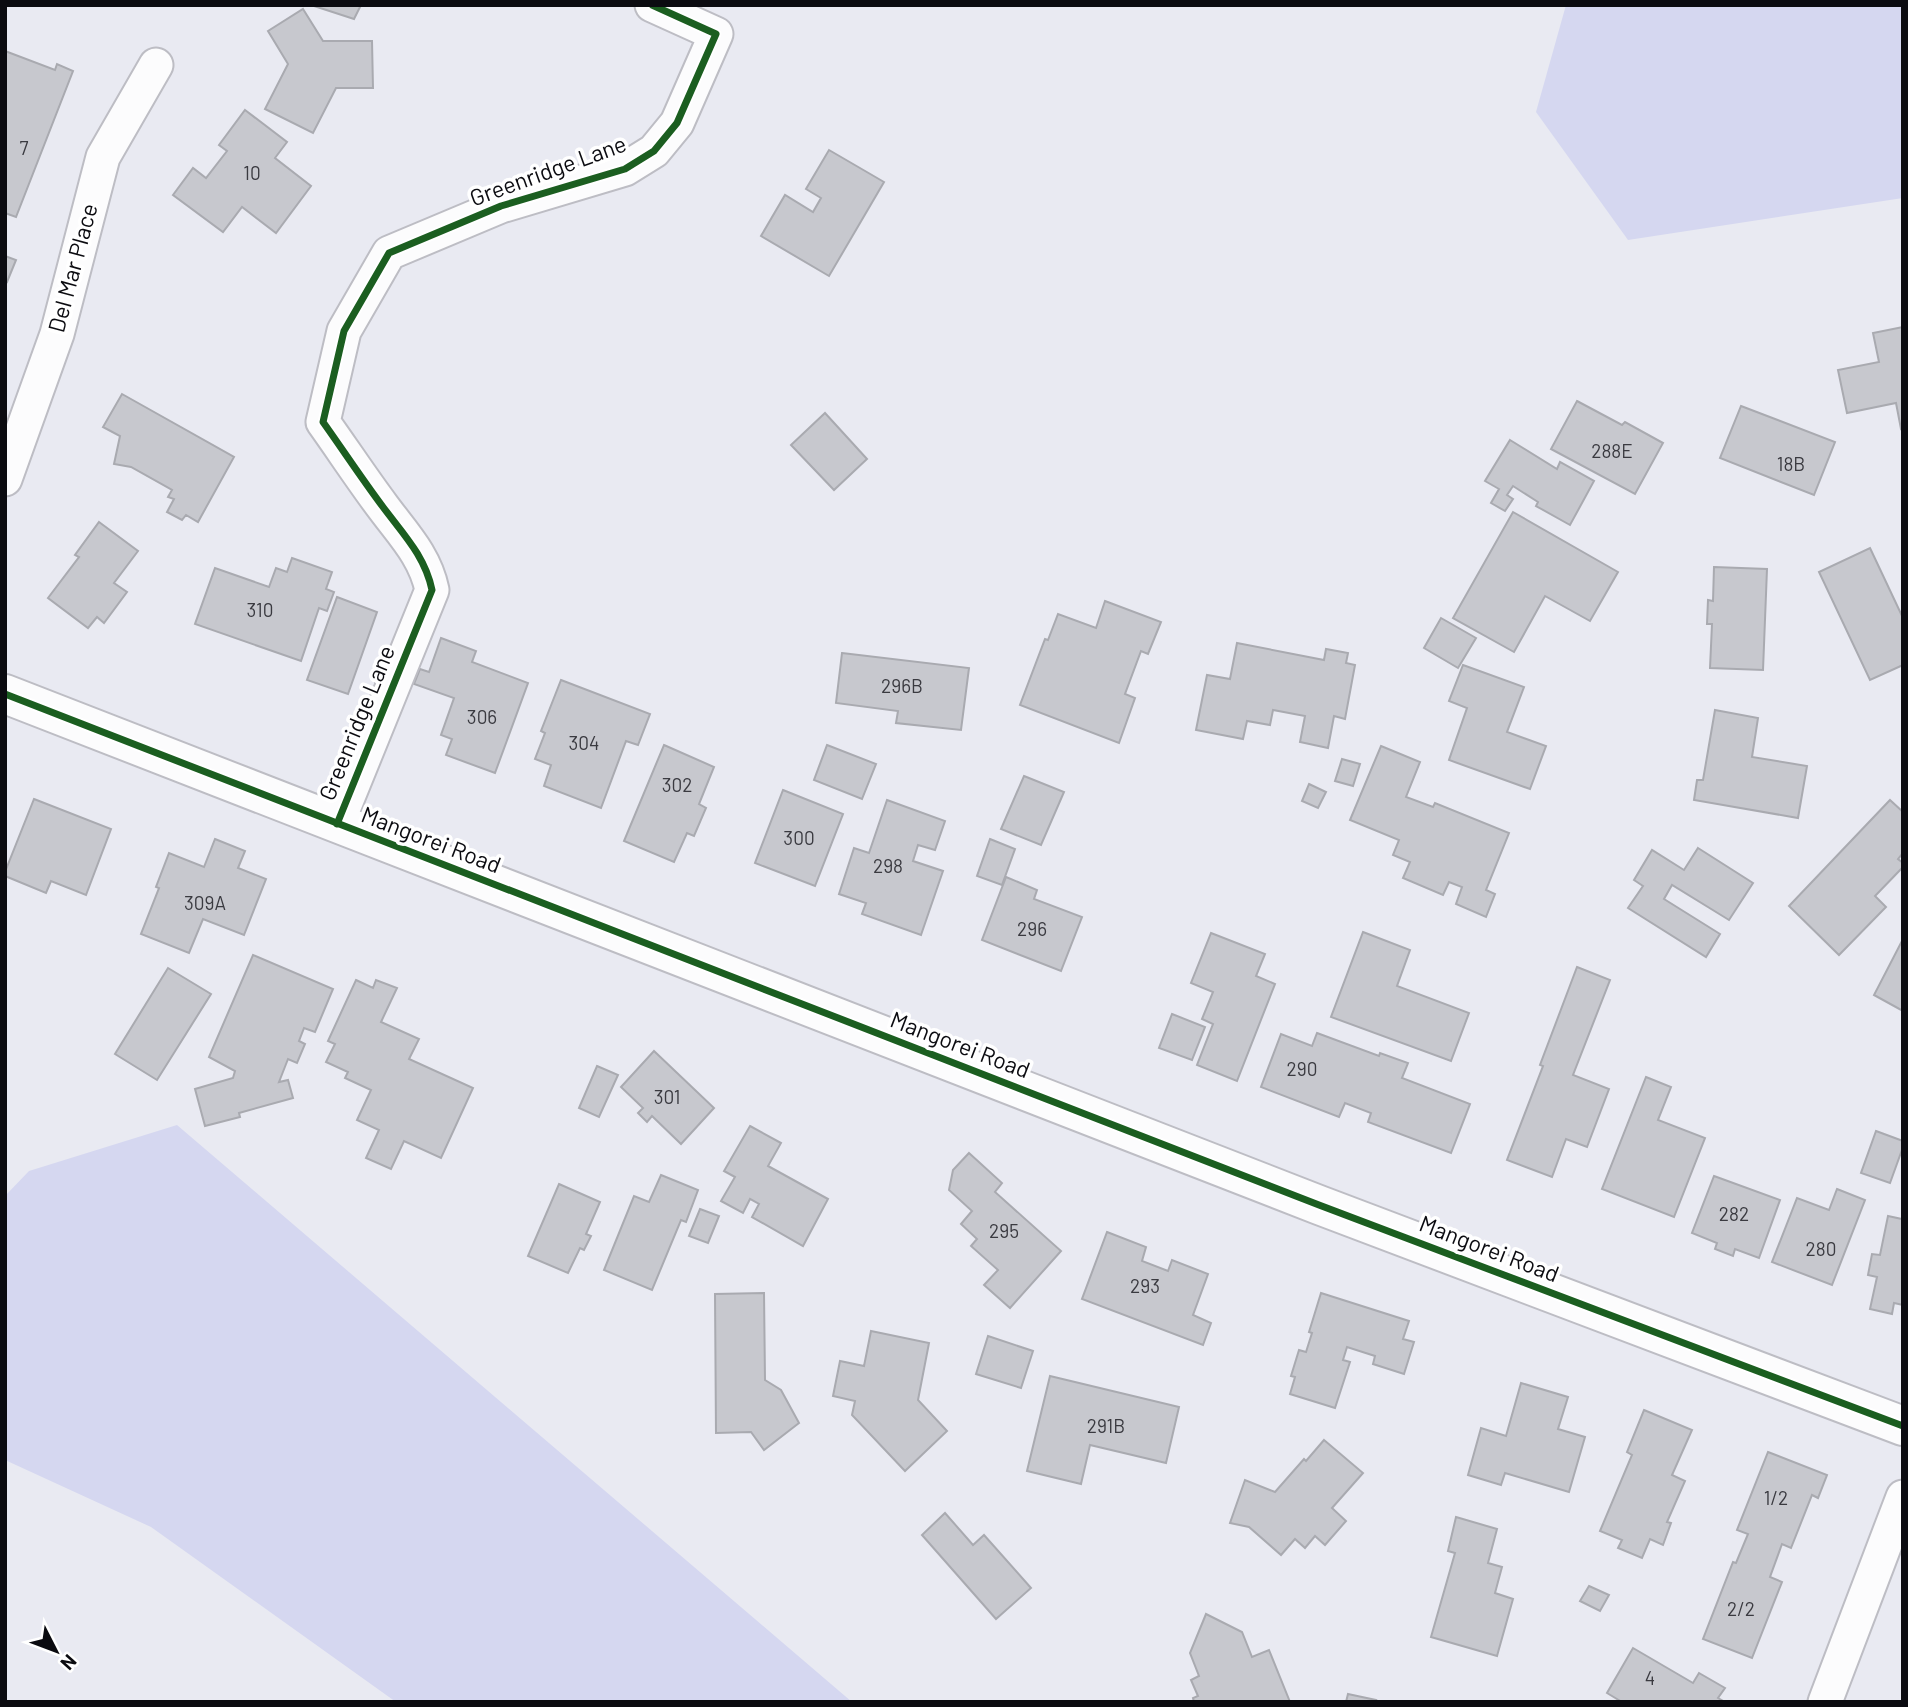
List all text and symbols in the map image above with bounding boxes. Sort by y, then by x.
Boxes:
street label: Greenridge Lane [466,129,630,211]
house number: 7 [20,136,29,159]
house number: 10 [243,161,261,184]
street label: Del Mar Place [41,200,103,335]
house number: 288E [1591,439,1633,462]
house number: 18B [1777,452,1805,475]
house number: 310 [246,598,274,621]
street label: Greenridge Lane [312,641,400,804]
house number: 296B [881,674,923,697]
house number: 306 [467,705,497,728]
house number: 304 [569,731,600,754]
house number: 302 [662,773,692,796]
street label: Mangorei Road [358,800,505,879]
house number: 300 [783,826,815,849]
house number: 298 [873,854,903,877]
house number: 309A [184,891,226,914]
house number: 296 [1017,917,1047,940]
street label: Mangorei Road [887,1005,1034,1084]
house number: 290 [1287,1057,1317,1080]
house number: 301 [654,1085,680,1108]
house number: 282 [1719,1202,1749,1225]
street label: Mangorei Road [1416,1209,1563,1288]
house number: 295 [989,1219,1019,1242]
house number: 280 [1806,1237,1836,1260]
house number: 293 [1130,1274,1160,1297]
house number: 291B [1087,1414,1125,1437]
house number: 1/2 [1764,1486,1788,1509]
house number: 2/2 [1727,1597,1755,1620]
north arrow [21,1616,91,1686]
text: N [56,1650,82,1675]
house number: 4 [1645,1666,1655,1689]

